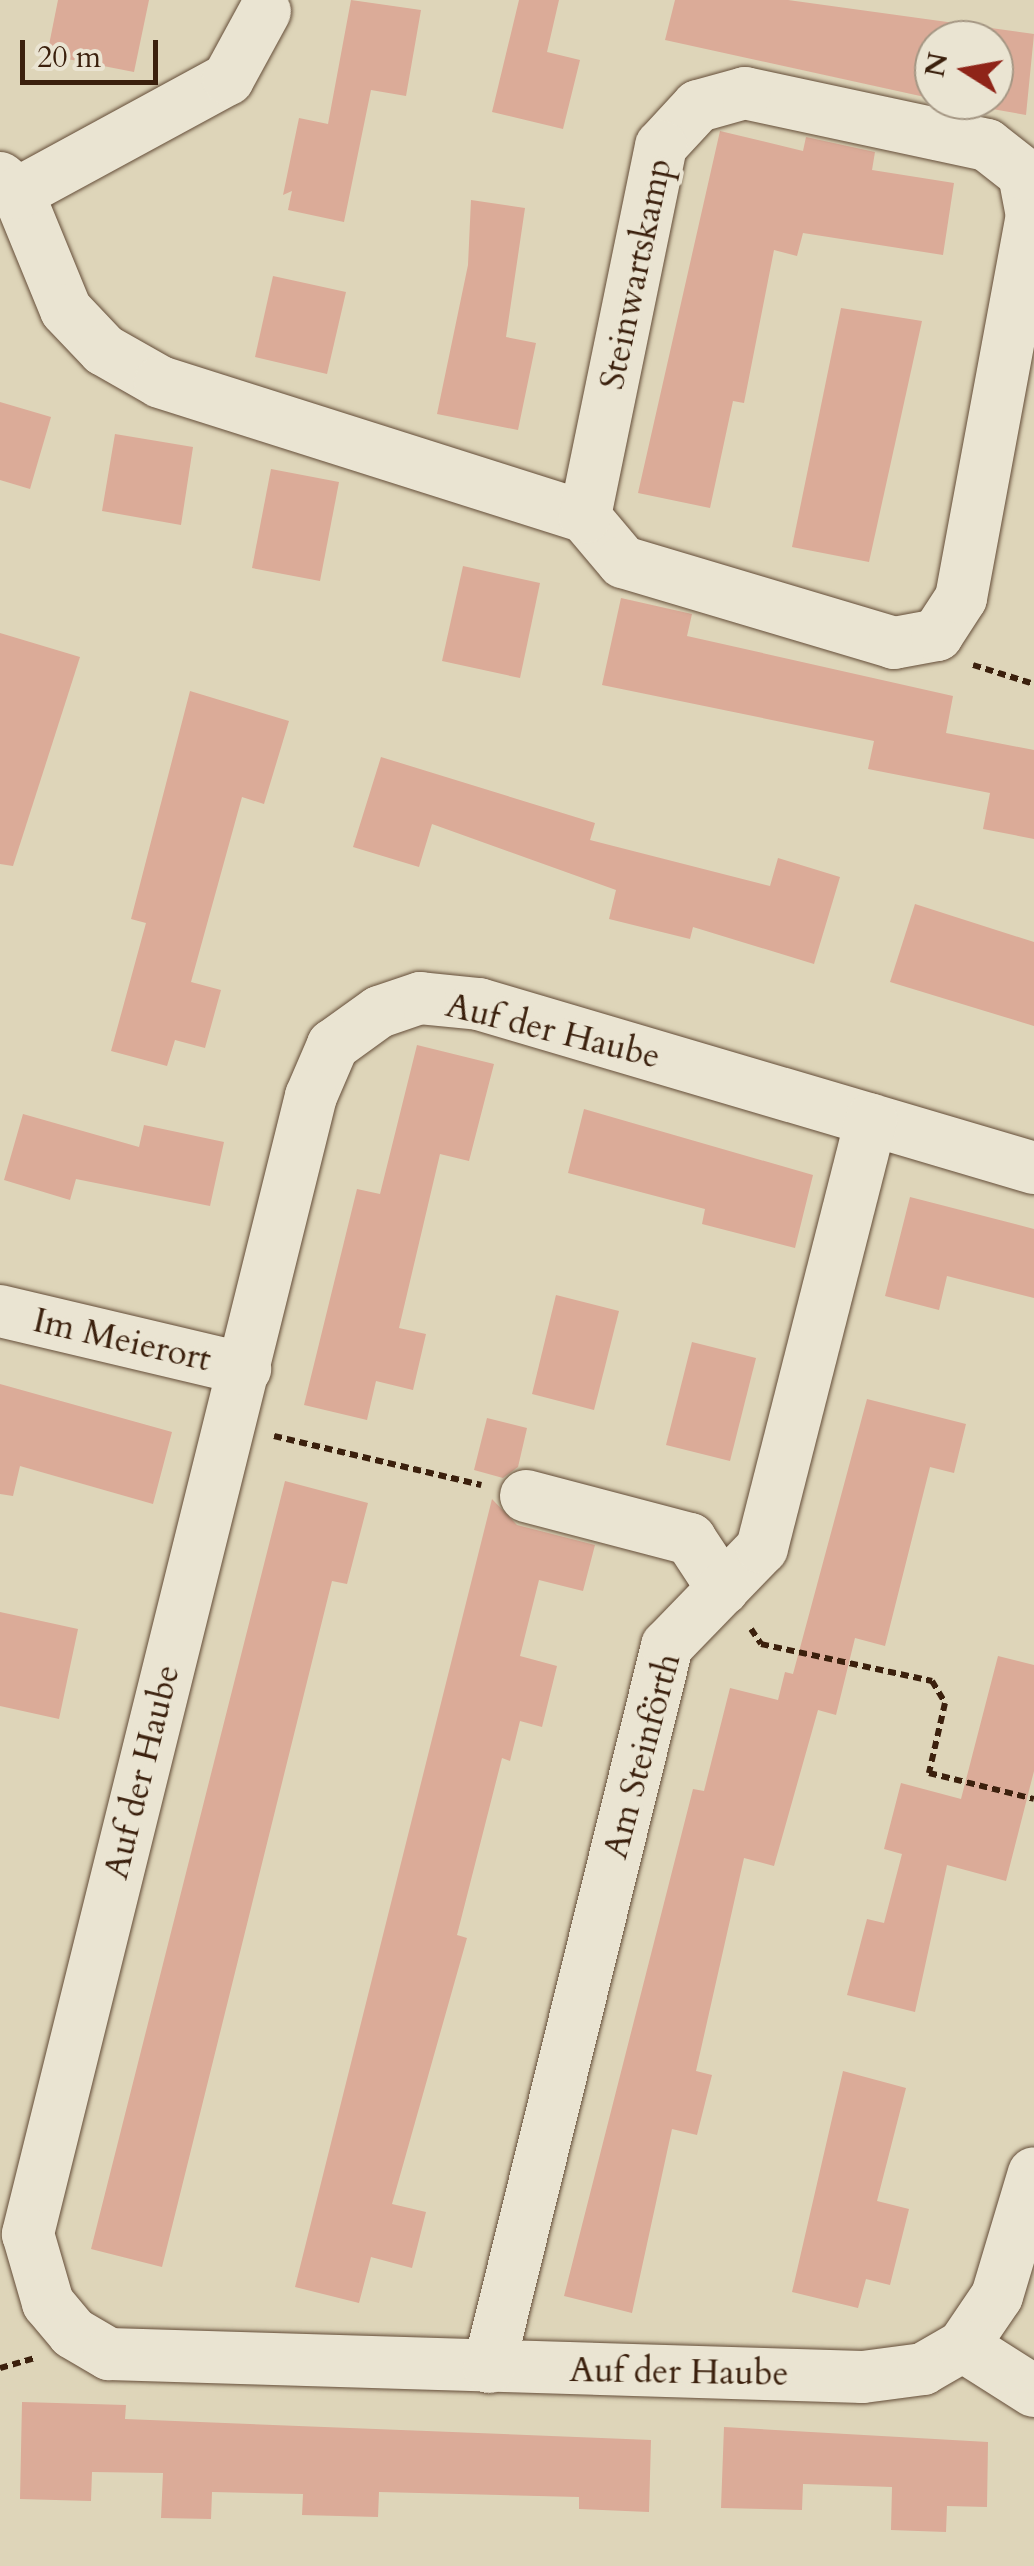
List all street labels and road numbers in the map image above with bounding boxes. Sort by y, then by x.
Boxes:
street label: Steinwartskamp [591,155,681,393]
street label: Auf der Haube [442,984,664,1078]
street label: Im Meierort [29,1299,215,1381]
street label: Am Steinförth [594,1649,690,1863]
street label: Auf der Haube [95,1661,189,1883]
street label: Auf der Haube [569,2349,789,2395]

